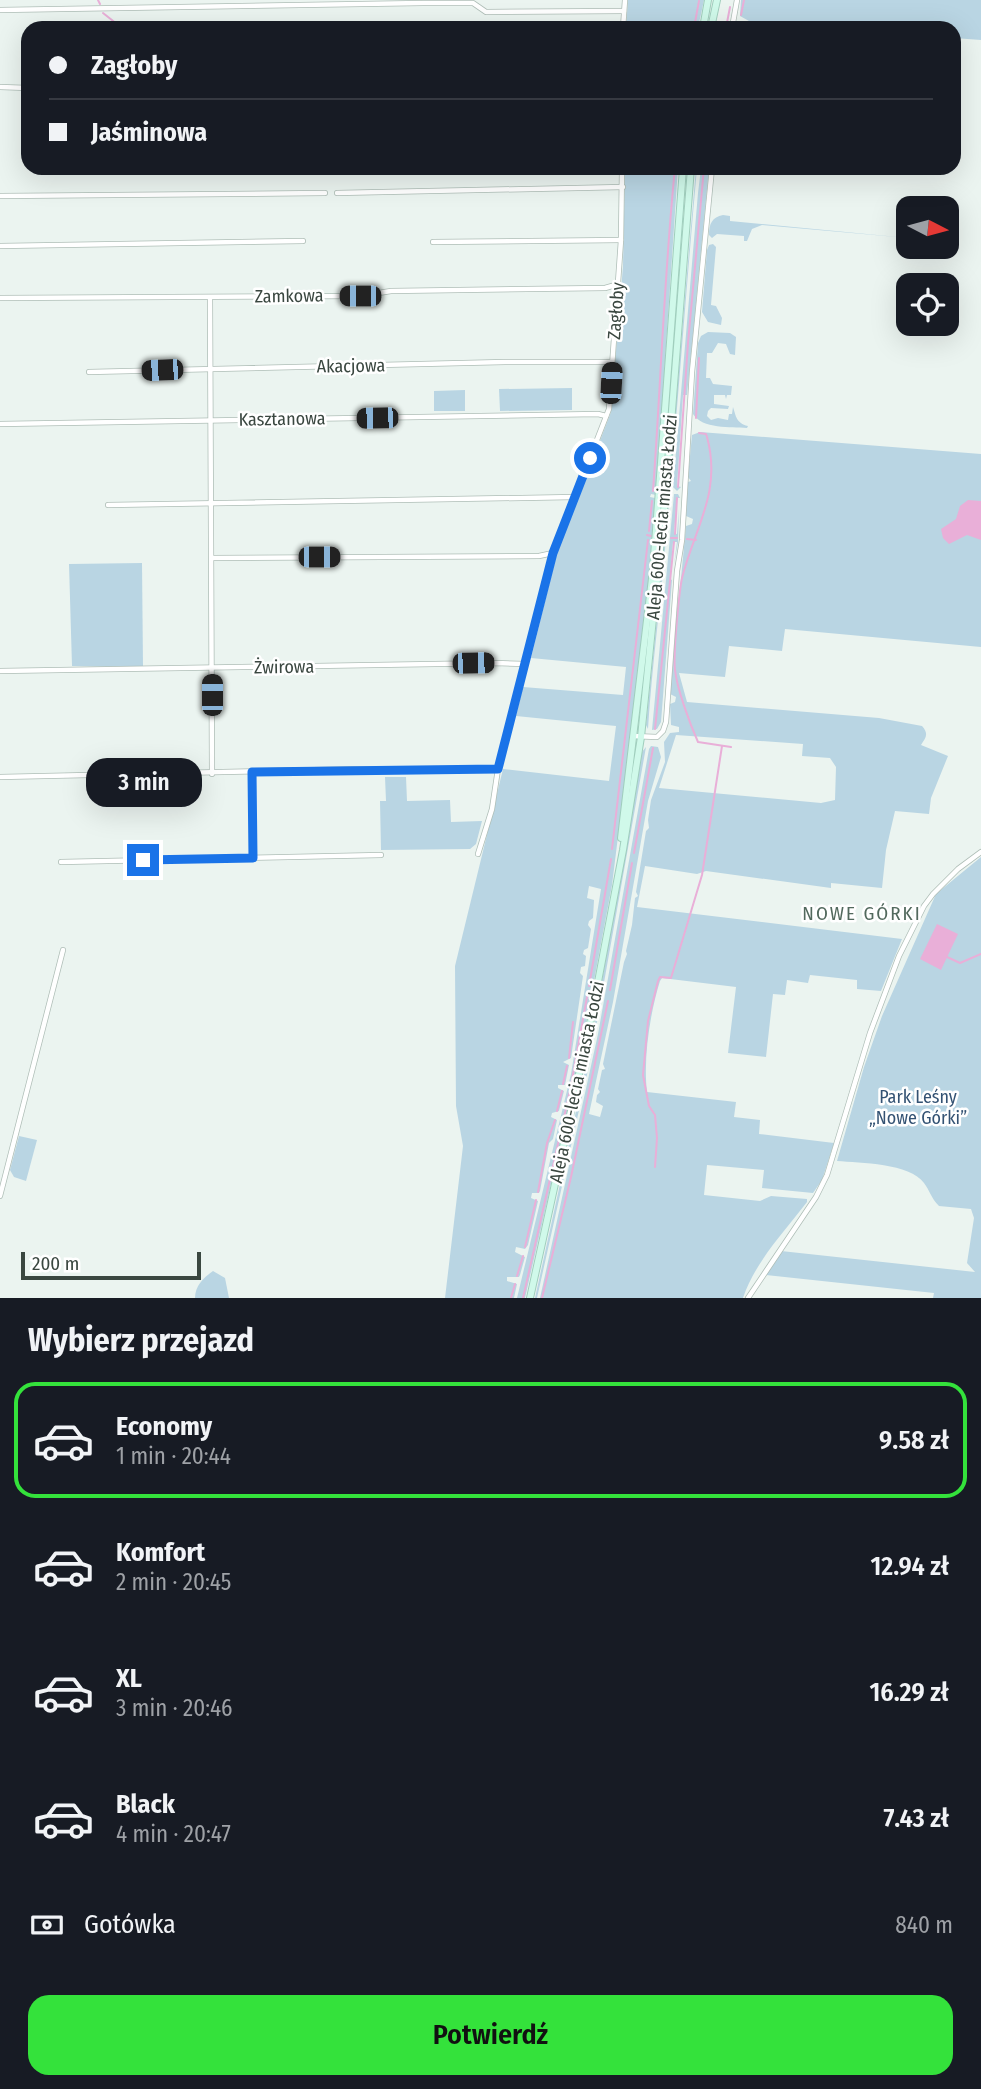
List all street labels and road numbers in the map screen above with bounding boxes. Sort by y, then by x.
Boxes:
street label: Zagłoby [603,282,629,340]
street label: Zamkowa [254,284,324,308]
street label: Akacjowa [317,354,386,378]
street label: Kasztanowa [238,407,326,431]
street label: Aleja 600-lecia miasta Łodzi [642,413,682,621]
street label: Żwirowa [254,655,314,679]
street label: Aleja 600-lecia miasta Łodzi [545,979,609,1185]

